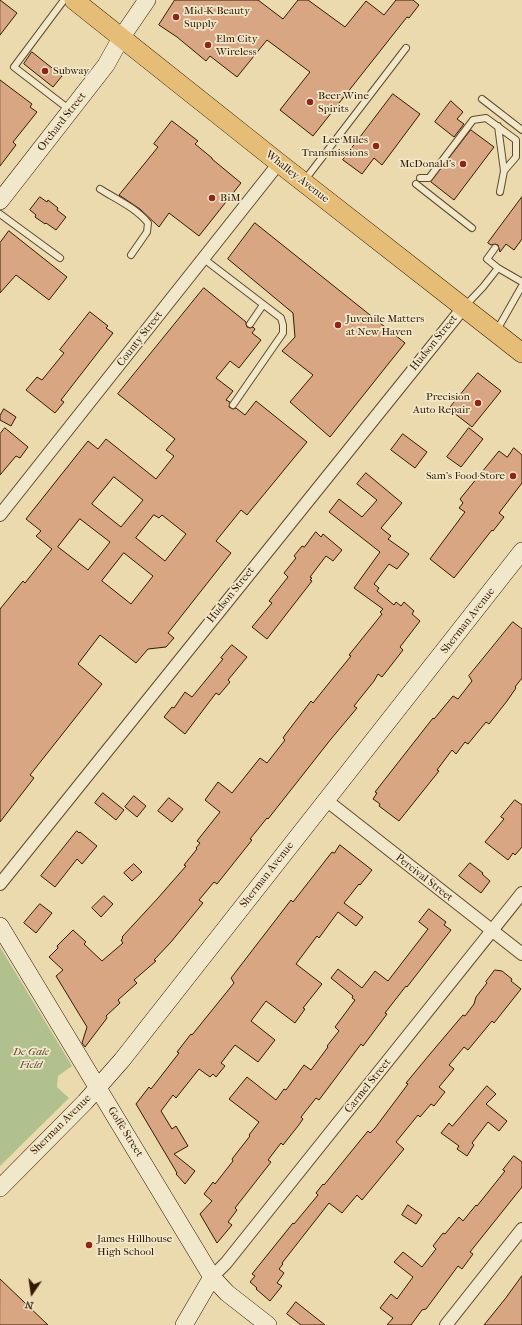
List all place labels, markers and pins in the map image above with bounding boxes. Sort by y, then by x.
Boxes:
place label: Mid-K Beauty Supply [184,4,250,30]
marker: Mid-K Beauty Supply [171,12,181,22]
place label: Elm City Wireless [216,32,258,58]
marker: Elm City Wireless [203,40,213,50]
place label: Subway [53,64,89,78]
marker: Subway [40,66,50,76]
place label: Beer Wine Spirits [318,89,369,115]
marker: Beer Wine Spirits [305,97,315,107]
place label: Lee Miles Transmissions [301,133,368,159]
marker: Lee Miles Transmissions [371,141,381,151]
place label: McDonald's [400,157,455,171]
marker: McDonald's [458,159,468,169]
place label: BiM [220,191,240,205]
marker: BiM [207,193,217,203]
place label: Juvenile Matters at New Haven [346,312,424,338]
marker: Juvenile Matters at New Haven [333,320,343,330]
place label: Precision Auto Repair [413,390,470,416]
marker: Precision Auto Repair [473,398,483,408]
place label: Sam's Food Store [426,469,505,483]
marker: Sam's Food Store [508,471,518,481]
place label: James Hillhouse High School [97,1232,172,1258]
marker: James Hillhouse High School [84,1240,94,1250]

